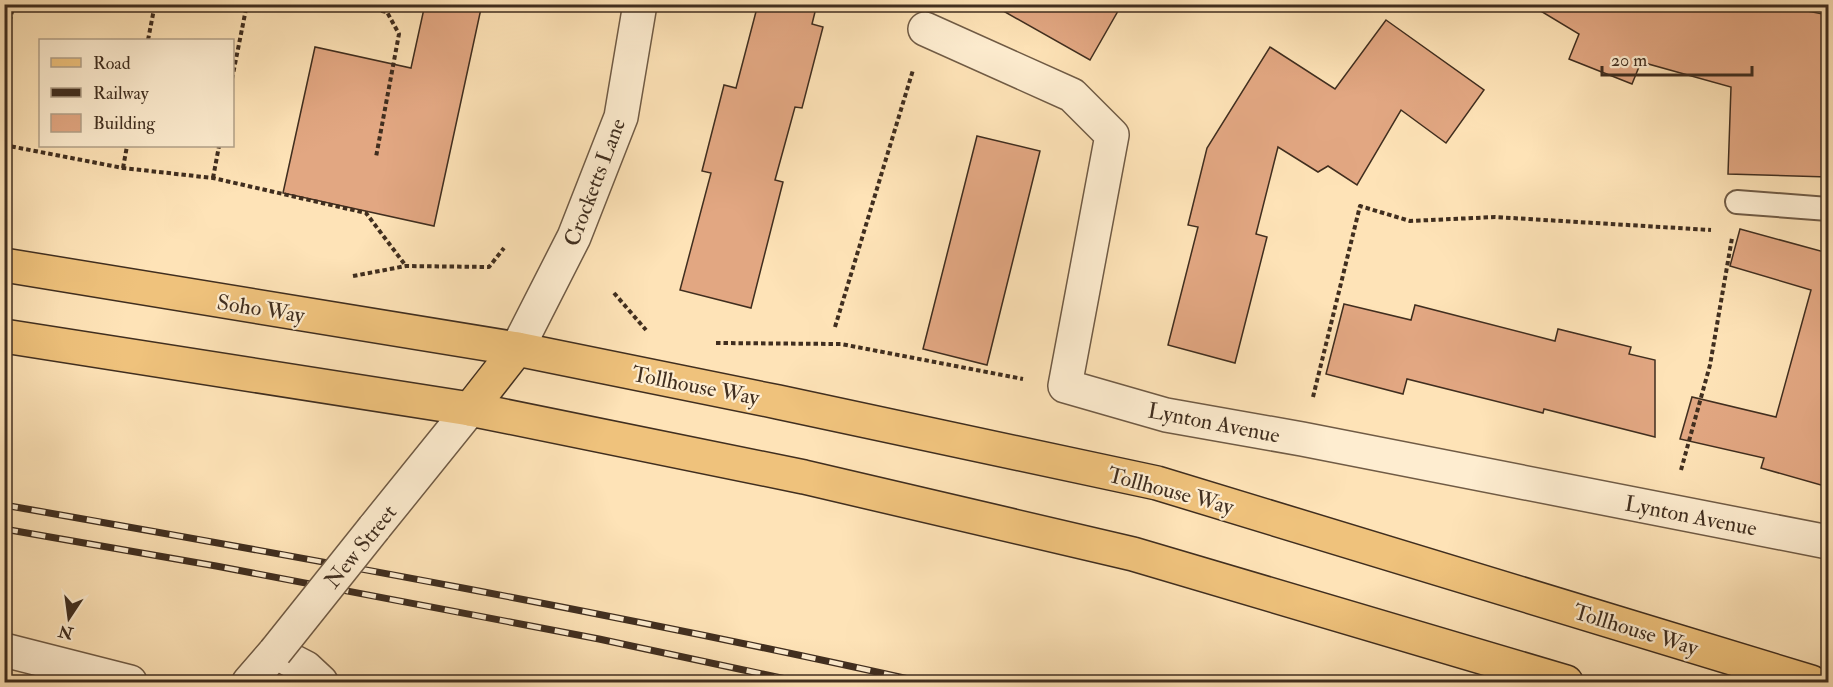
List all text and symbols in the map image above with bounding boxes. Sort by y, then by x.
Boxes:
legend [39,39,234,147]
scale bar [1602,39,1752,77]
text: 20 m [1611,49,1647,72]
text: Road [93,52,131,75]
text: Railway [93,82,150,105]
text: Building [93,112,156,135]
street label: Crocketts Lane [558,114,632,250]
street label: Soho Way [215,288,307,330]
street label: Tollhouse Way [630,360,762,412]
street label: Lynton Avenue [1145,396,1282,450]
street label: Tollhouse Way [1105,461,1237,521]
street label: Lynton Avenue [1622,489,1759,543]
street label: New Street [319,499,403,594]
north arrow [39,588,99,648]
street label: Tollhouse Way [1570,598,1702,662]
text: N [56,620,76,643]

